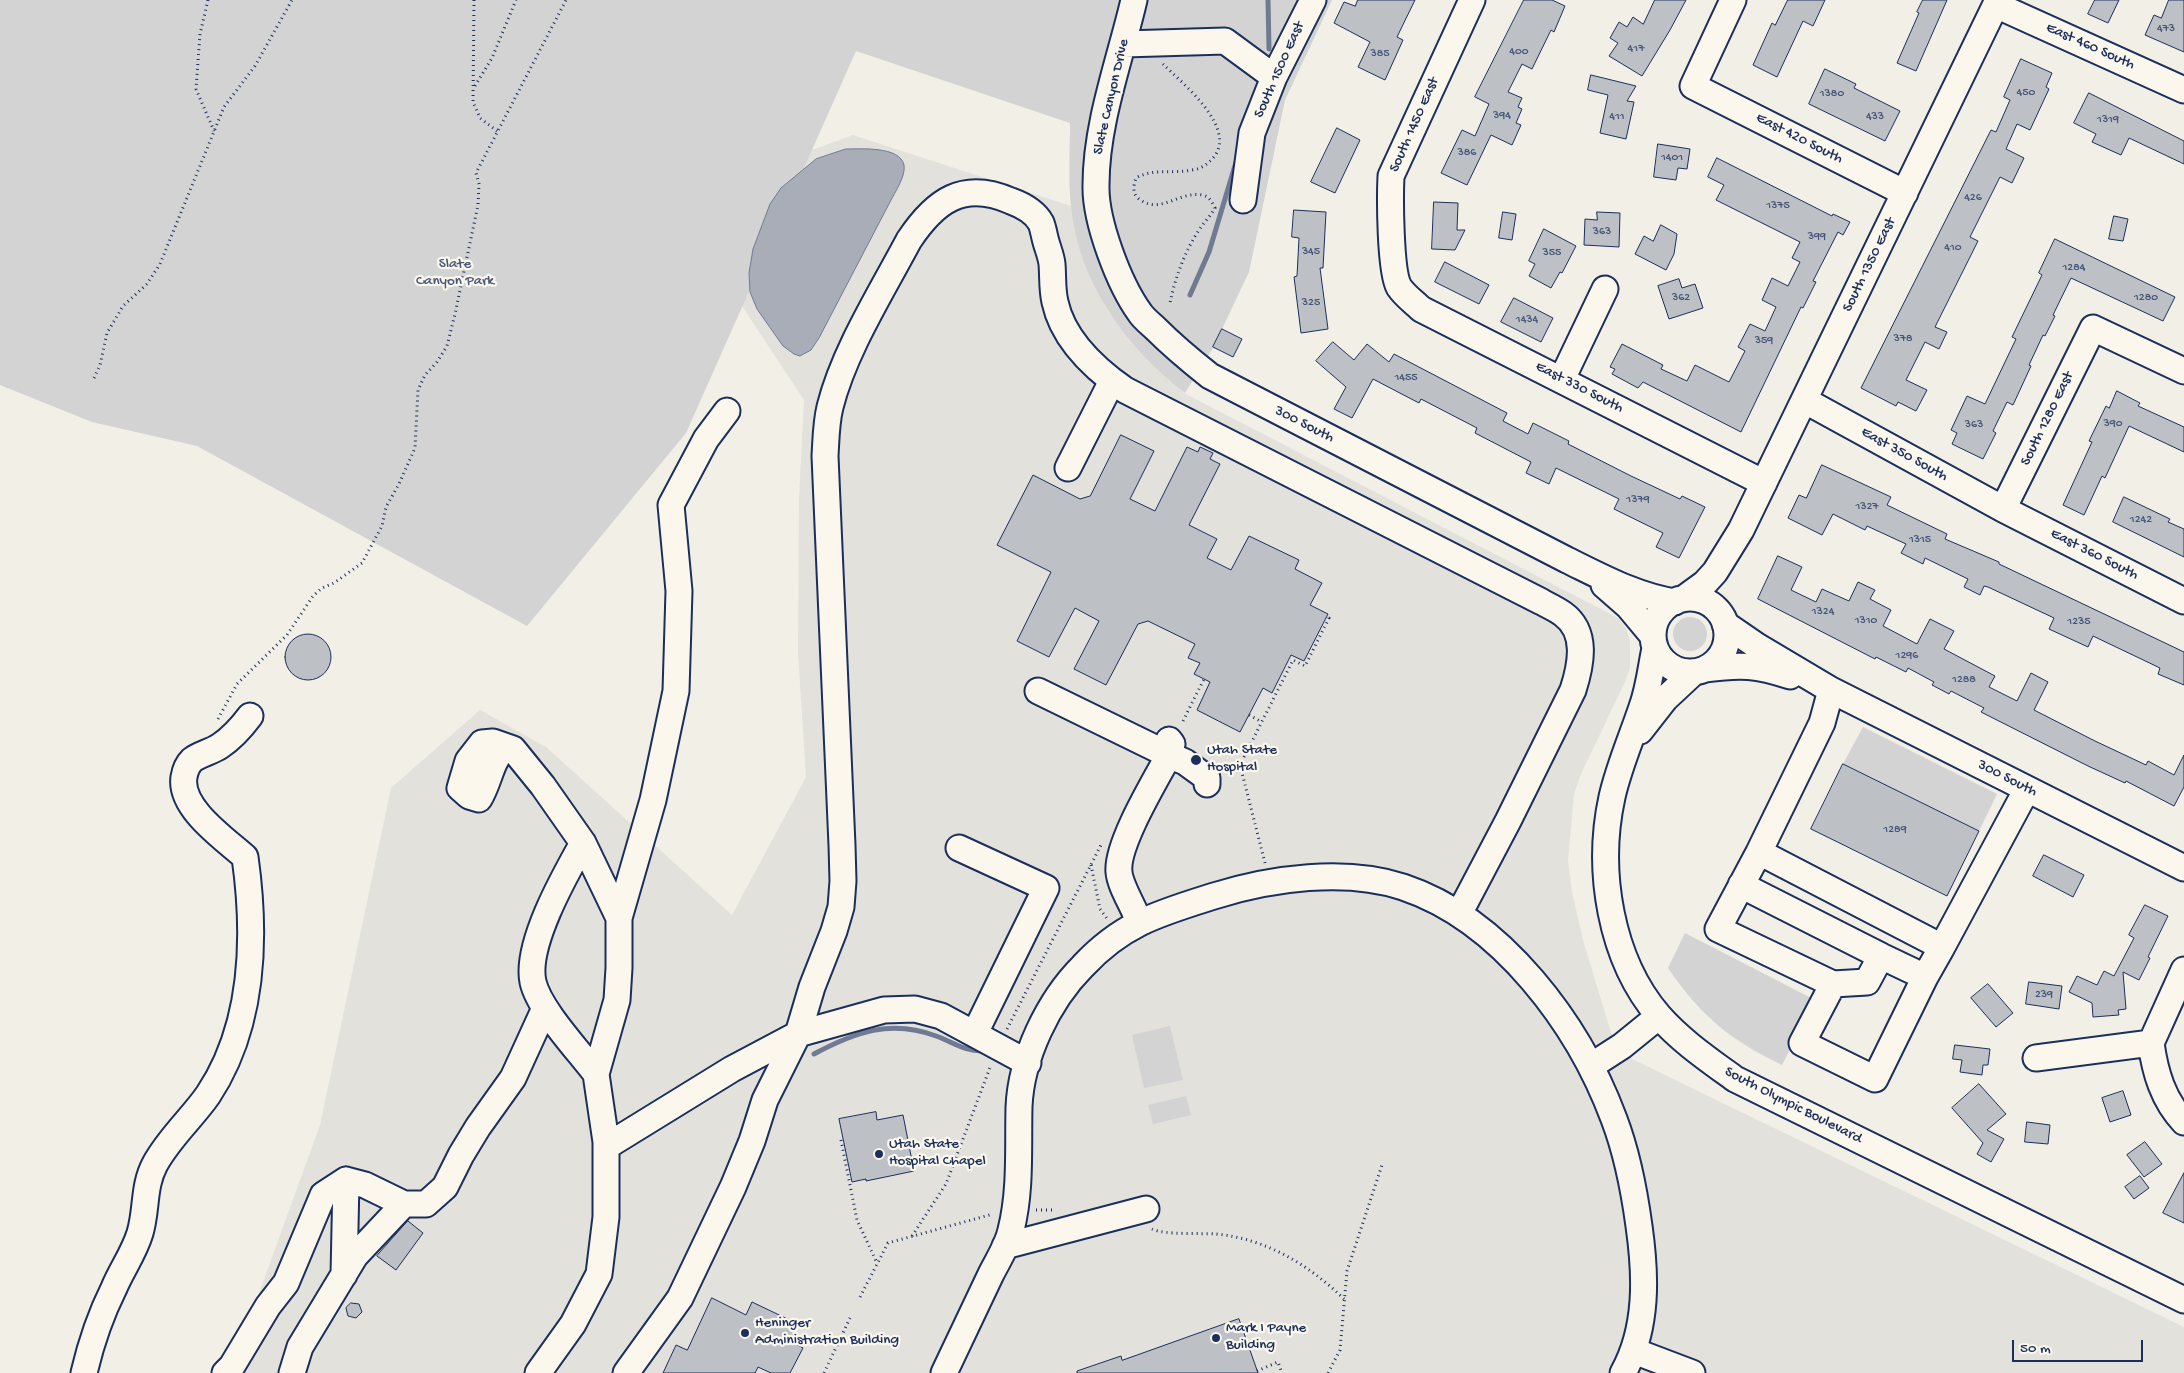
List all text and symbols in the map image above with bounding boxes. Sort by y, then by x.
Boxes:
street label: South 1500 East [1251,19,1309,121]
street label: East 460 South [2043,19,2137,75]
house number: 473 [2157,22,2175,36]
street label: Slate Canyon Drive [1090,37,1134,157]
house number: 417 [1628,42,1644,56]
house number: 400 [1509,45,1529,59]
house number: 385 [1370,47,1390,61]
street label: South 1450 East [1386,75,1444,175]
house number: 450 [2017,86,2035,100]
house number: 1380 [1820,87,1844,101]
house number: 394 [1493,109,1511,123]
street label: East 420 South [1752,109,1846,169]
house number: 411 [1609,110,1625,124]
house number: 433 [1866,110,1884,124]
house number: 1319 [2097,113,2119,127]
house number: 386 [1458,146,1476,160]
house number: 1401 [1661,151,1683,165]
house number: 426 [1964,191,1982,205]
house number: 1375 [1766,199,1790,213]
street label: South 1350 East [1839,215,1901,315]
house number: 363 [1593,225,1611,239]
house number: 399 [1808,230,1826,244]
house number: 410 [1944,241,1962,255]
house number: 345 [1302,245,1320,259]
house number: 355 [1543,246,1561,260]
park label: Slate Canyon Park [416,256,494,291]
house number: 1284 [2063,261,2085,275]
house number: 362 [1672,291,1690,305]
house number: 1280 [2134,291,2158,305]
house number: 325 [1302,296,1320,310]
house number: 1434 [1516,313,1538,327]
house number: 378 [1893,332,1913,346]
house number: 359 [1755,334,1773,348]
street label: East 330 South [1532,358,1626,418]
street label: South 1280 East [2017,369,2079,469]
house number: 1455 [1394,371,1418,385]
street label: 300 South [1271,402,1337,448]
house number: 390 [2103,417,2123,431]
house number: 363 [1965,418,1983,432]
street label: East 350 South [1857,424,1951,486]
house number: 1379 [1626,493,1650,507]
house number: 1327 [1855,500,1879,514]
house number: 1242 [2130,513,2152,527]
street label: East 360 South [2047,525,2141,585]
house number: 1315 [1909,533,1931,547]
house number: 1324 [1812,605,1834,619]
house number: 1310 [1855,614,1877,628]
house number: 1235 [2067,615,2091,629]
house number: 1296 [1896,649,1918,663]
house number: 1288 [1952,673,1976,687]
place label: Utah State Hospital [1207,742,1277,777]
marker: Utah State Hospital [1189,753,1203,767]
street label: 300 South [1974,756,2040,802]
house number: 1289 [1883,823,1907,837]
house number: 239 [2035,988,2053,1002]
street label: South Olympic Boulevard [1721,1064,1865,1148]
place label: Utah State Hospital Chapel [889,1136,986,1171]
marker: Utah State Hospital Chapel [873,1148,885,1160]
place label: Heninger Administration Building [755,1315,899,1350]
place label: Mark I Payne Building [1226,1320,1306,1355]
marker: Heninger Administration Building [739,1327,751,1339]
scale bar [2014,1330,2145,1362]
marker: Mark I Payne Building [1210,1332,1222,1344]
text: 50 m [2020,1340,2051,1358]

